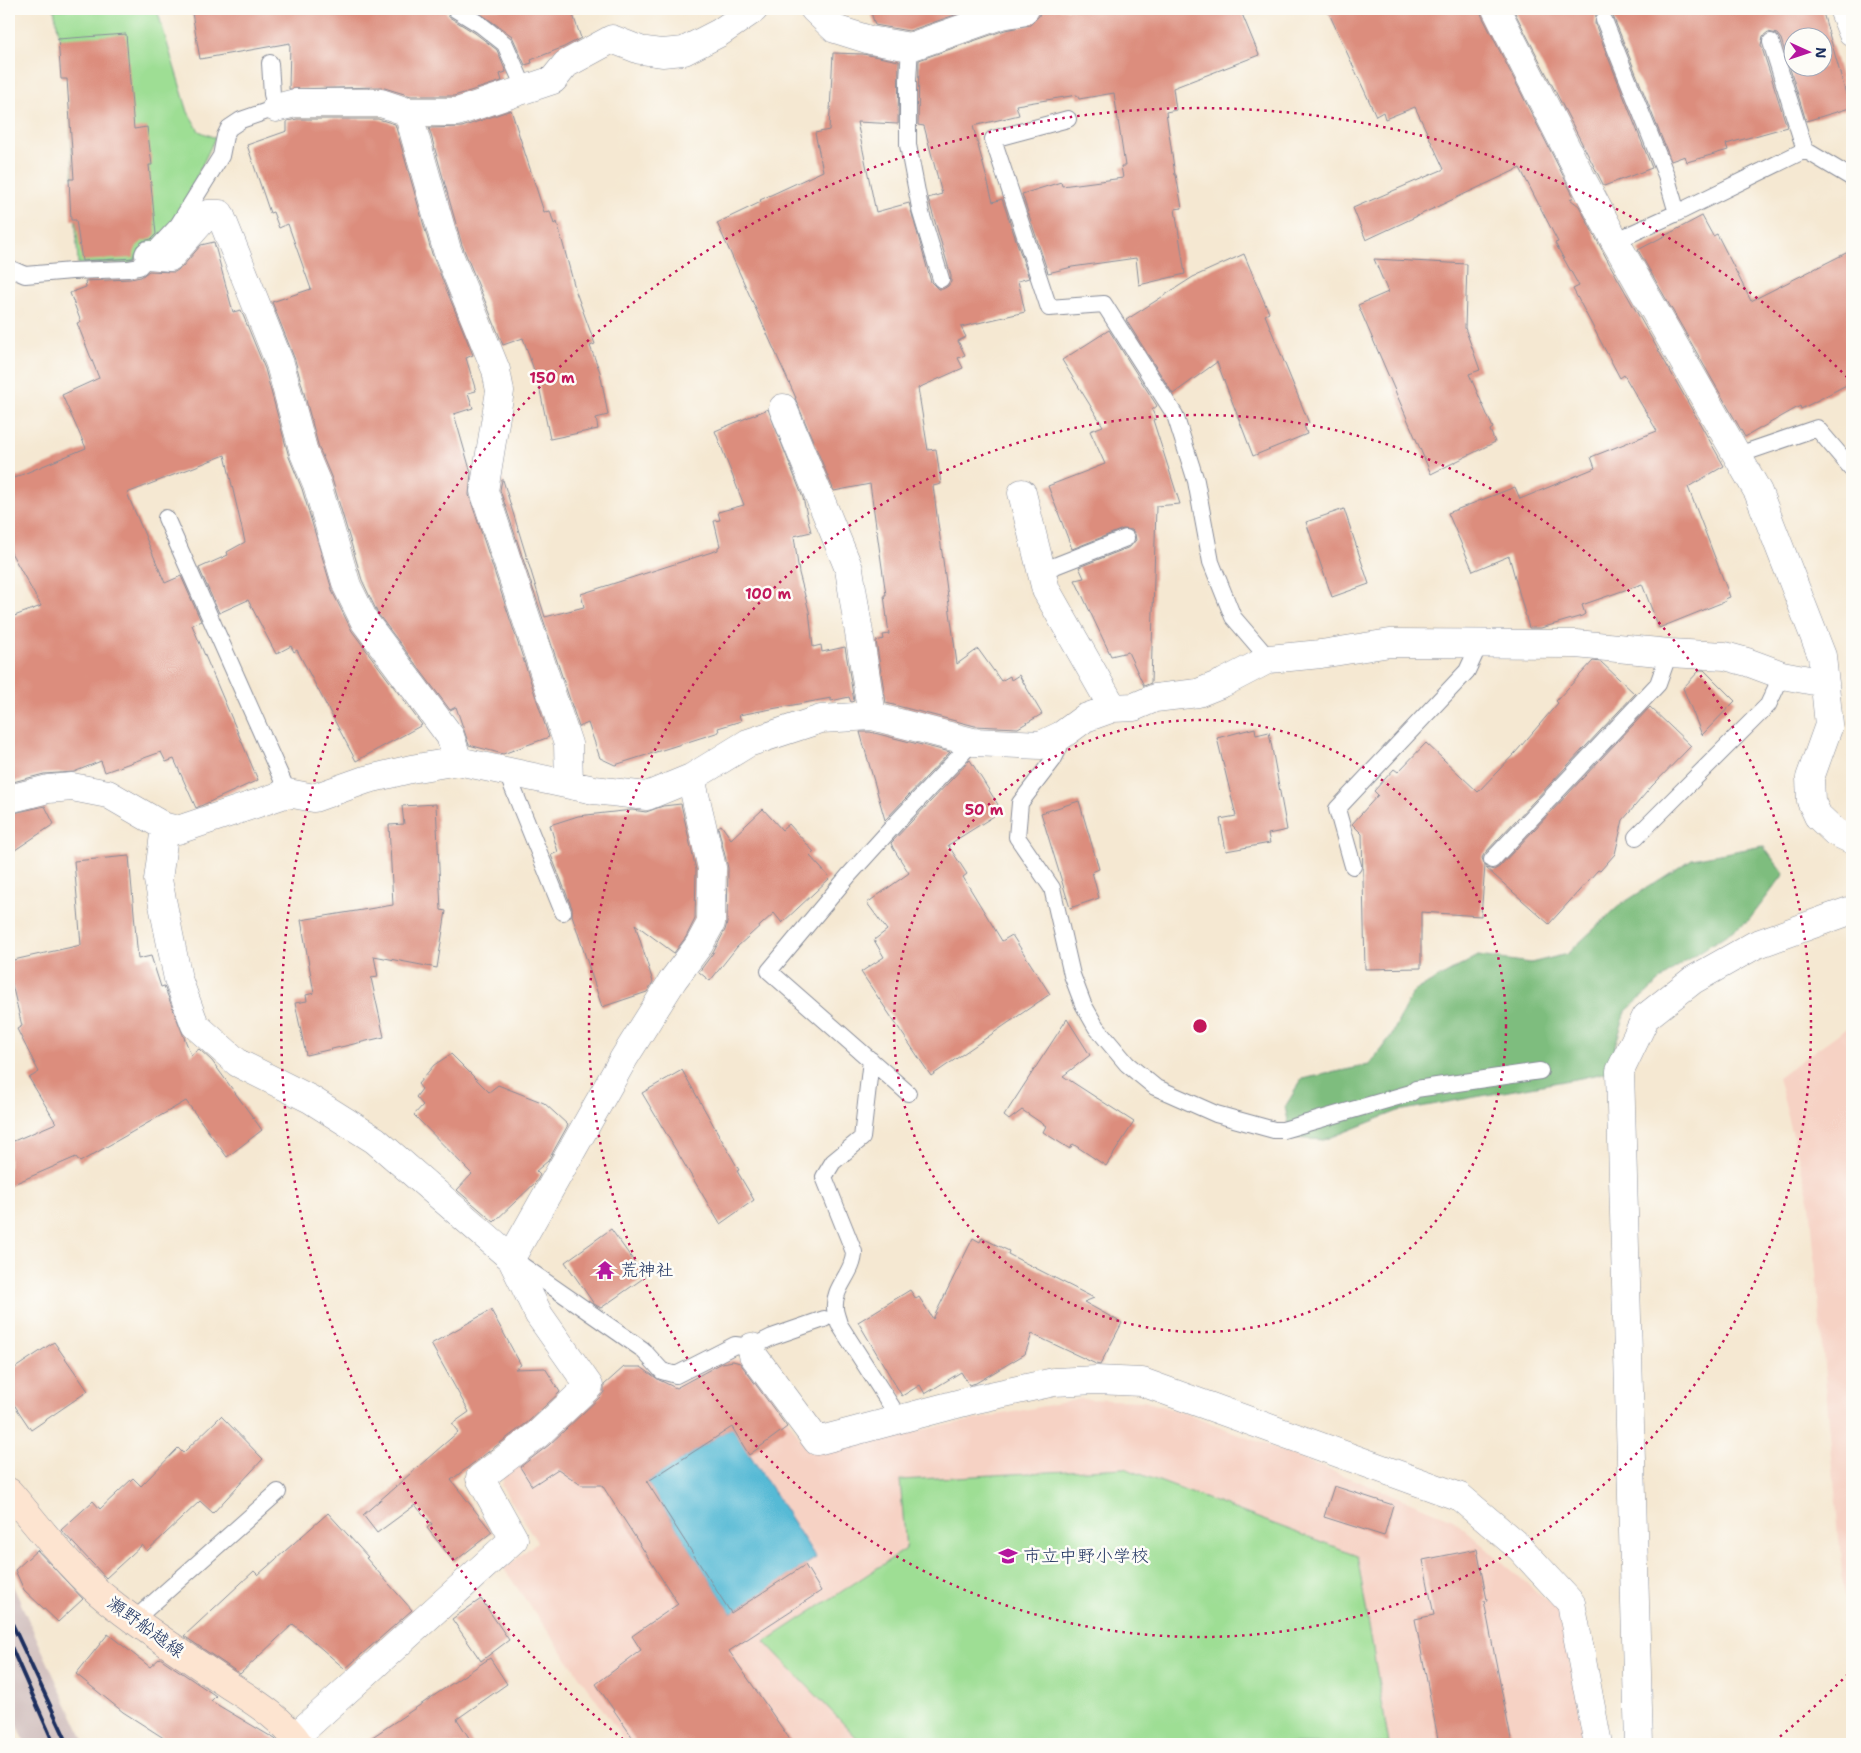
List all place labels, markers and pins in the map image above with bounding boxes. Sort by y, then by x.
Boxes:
centre of rings [1191,1017,1209,1035]
place label: 荒神社 [620,1258,674,1282]
temple icon: 荒神社 [594,1259,616,1281]
place label: 市立中野小学校 [1023,1544,1149,1568]
school or university icon: 市立中野小学校 [997,1545,1019,1567]

